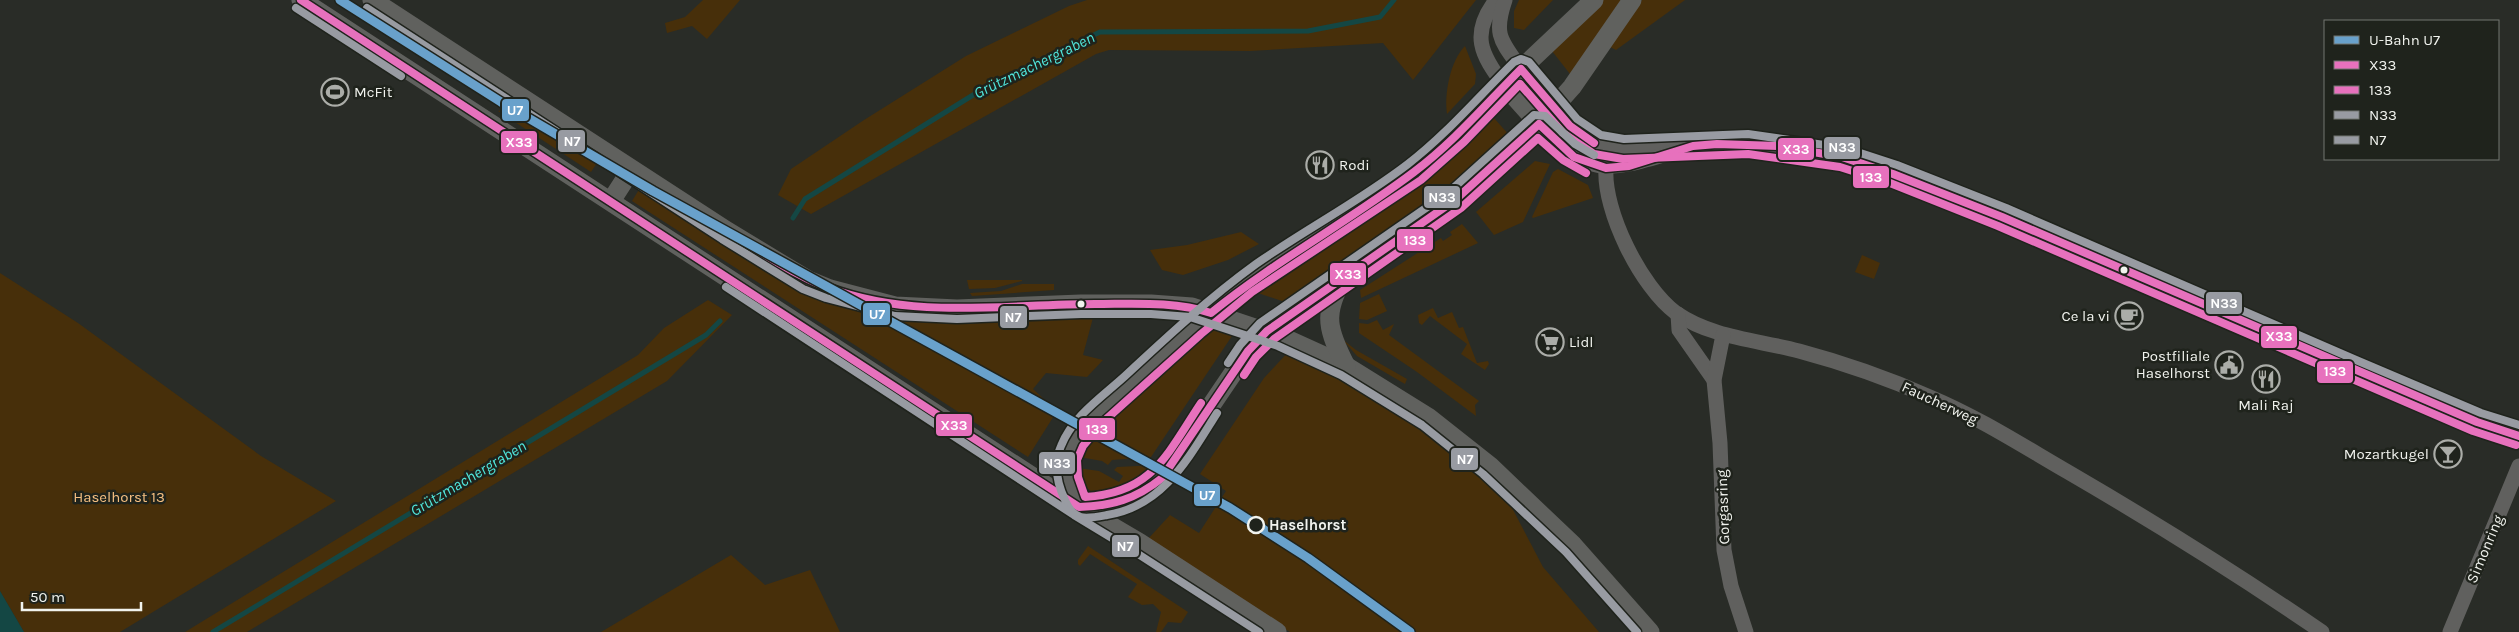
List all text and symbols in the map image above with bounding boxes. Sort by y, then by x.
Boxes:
legend [2324,20,2499,160]
water label: Grützmachergraben [970,27,1098,103]
text: U-Bahn U7 [2369,31,2440,49]
text: X33 [2369,56,2396,74]
sports icon: McFit [320,77,350,107]
text: 133 [2369,81,2392,99]
place label: McFit [354,83,393,101]
line badge: U7 [501,98,530,122]
text: U7 [507,102,523,119]
text: N33 [2369,106,2397,124]
line badge: N7 [557,129,586,153]
line badge: X33 [500,130,538,154]
text: N7 [2369,131,2386,149]
text: N7 [563,133,581,150]
text: X33 [506,134,533,151]
line badge: N33 [1823,136,1861,160]
line badge: X33 [1777,137,1815,161]
text: N33 [1828,139,1856,156]
text: X33 [1783,141,1810,158]
restaurant icon: Rodi [1305,150,1335,180]
place label: Rodi [1339,156,1370,174]
line badge: 133 [1852,165,1890,189]
text: 133 [1860,169,1882,186]
line badge: N33 [1423,185,1461,209]
text: N33 [1428,189,1456,206]
line badge: 133 [1396,228,1434,252]
text: 133 [1404,232,1426,249]
line badge: X33 [1329,262,1367,286]
unlabelled marker [2119,265,2129,275]
text: X33 [1335,266,1362,283]
line badge: N33 [2205,291,2243,315]
text: N33 [2210,295,2238,312]
unlabelled marker [1076,299,1086,309]
cafe icon: Ce la vi [2114,301,2144,331]
line badge: U7 [862,302,891,326]
line badge: N7 [999,305,1028,329]
text: U7 [869,306,885,323]
place label: Ce la vi [2062,307,2110,325]
text: N7 [1004,309,1022,326]
line badge: X33 [2260,325,2298,349]
supermarket icon: Lidl [1535,327,1565,357]
text: X33 [2266,328,2293,345]
place label: Lidl [1569,333,1594,351]
place label: Postfiliale Haselhorst [2136,347,2210,382]
public building icon: Postfiliale Haselhorst [2214,350,2244,380]
line badge: 133 [2316,360,2354,384]
text: 133 [2324,363,2346,380]
restaurant icon: Mali Raj [2251,364,2281,394]
street label: Faucherweg [1899,378,1981,429]
place label: Mali Raj [2238,396,2294,414]
line badge: X33 [935,413,973,437]
text: X33 [941,417,968,434]
line badge: 133 [1078,417,1116,441]
text: 133 [1086,421,1108,438]
water label: Grützmachergraben [406,436,530,520]
bar icon: Mozartkugel [2433,439,2463,469]
place label: Mozartkugel [2344,445,2429,463]
line badge: N7 [1450,447,1479,471]
line badge: N33 [1038,451,1076,475]
text: N7 [1456,451,1474,468]
text: N33 [1043,455,1071,472]
street label: Gorgasring [1713,469,1733,545]
line badge: U7 [1193,483,1221,507]
text: U7 [1199,487,1215,504]
park label: Haselhorst 13 [73,488,165,506]
street label: Simonring [2463,512,2508,586]
marker: Haselhorst [1247,516,1265,534]
place label: Haselhorst [1269,516,1346,534]
line badge: N7 [1111,534,1140,558]
text: N7 [1116,538,1134,555]
scale bar [22,580,141,612]
text: 50 m [30,588,65,606]

